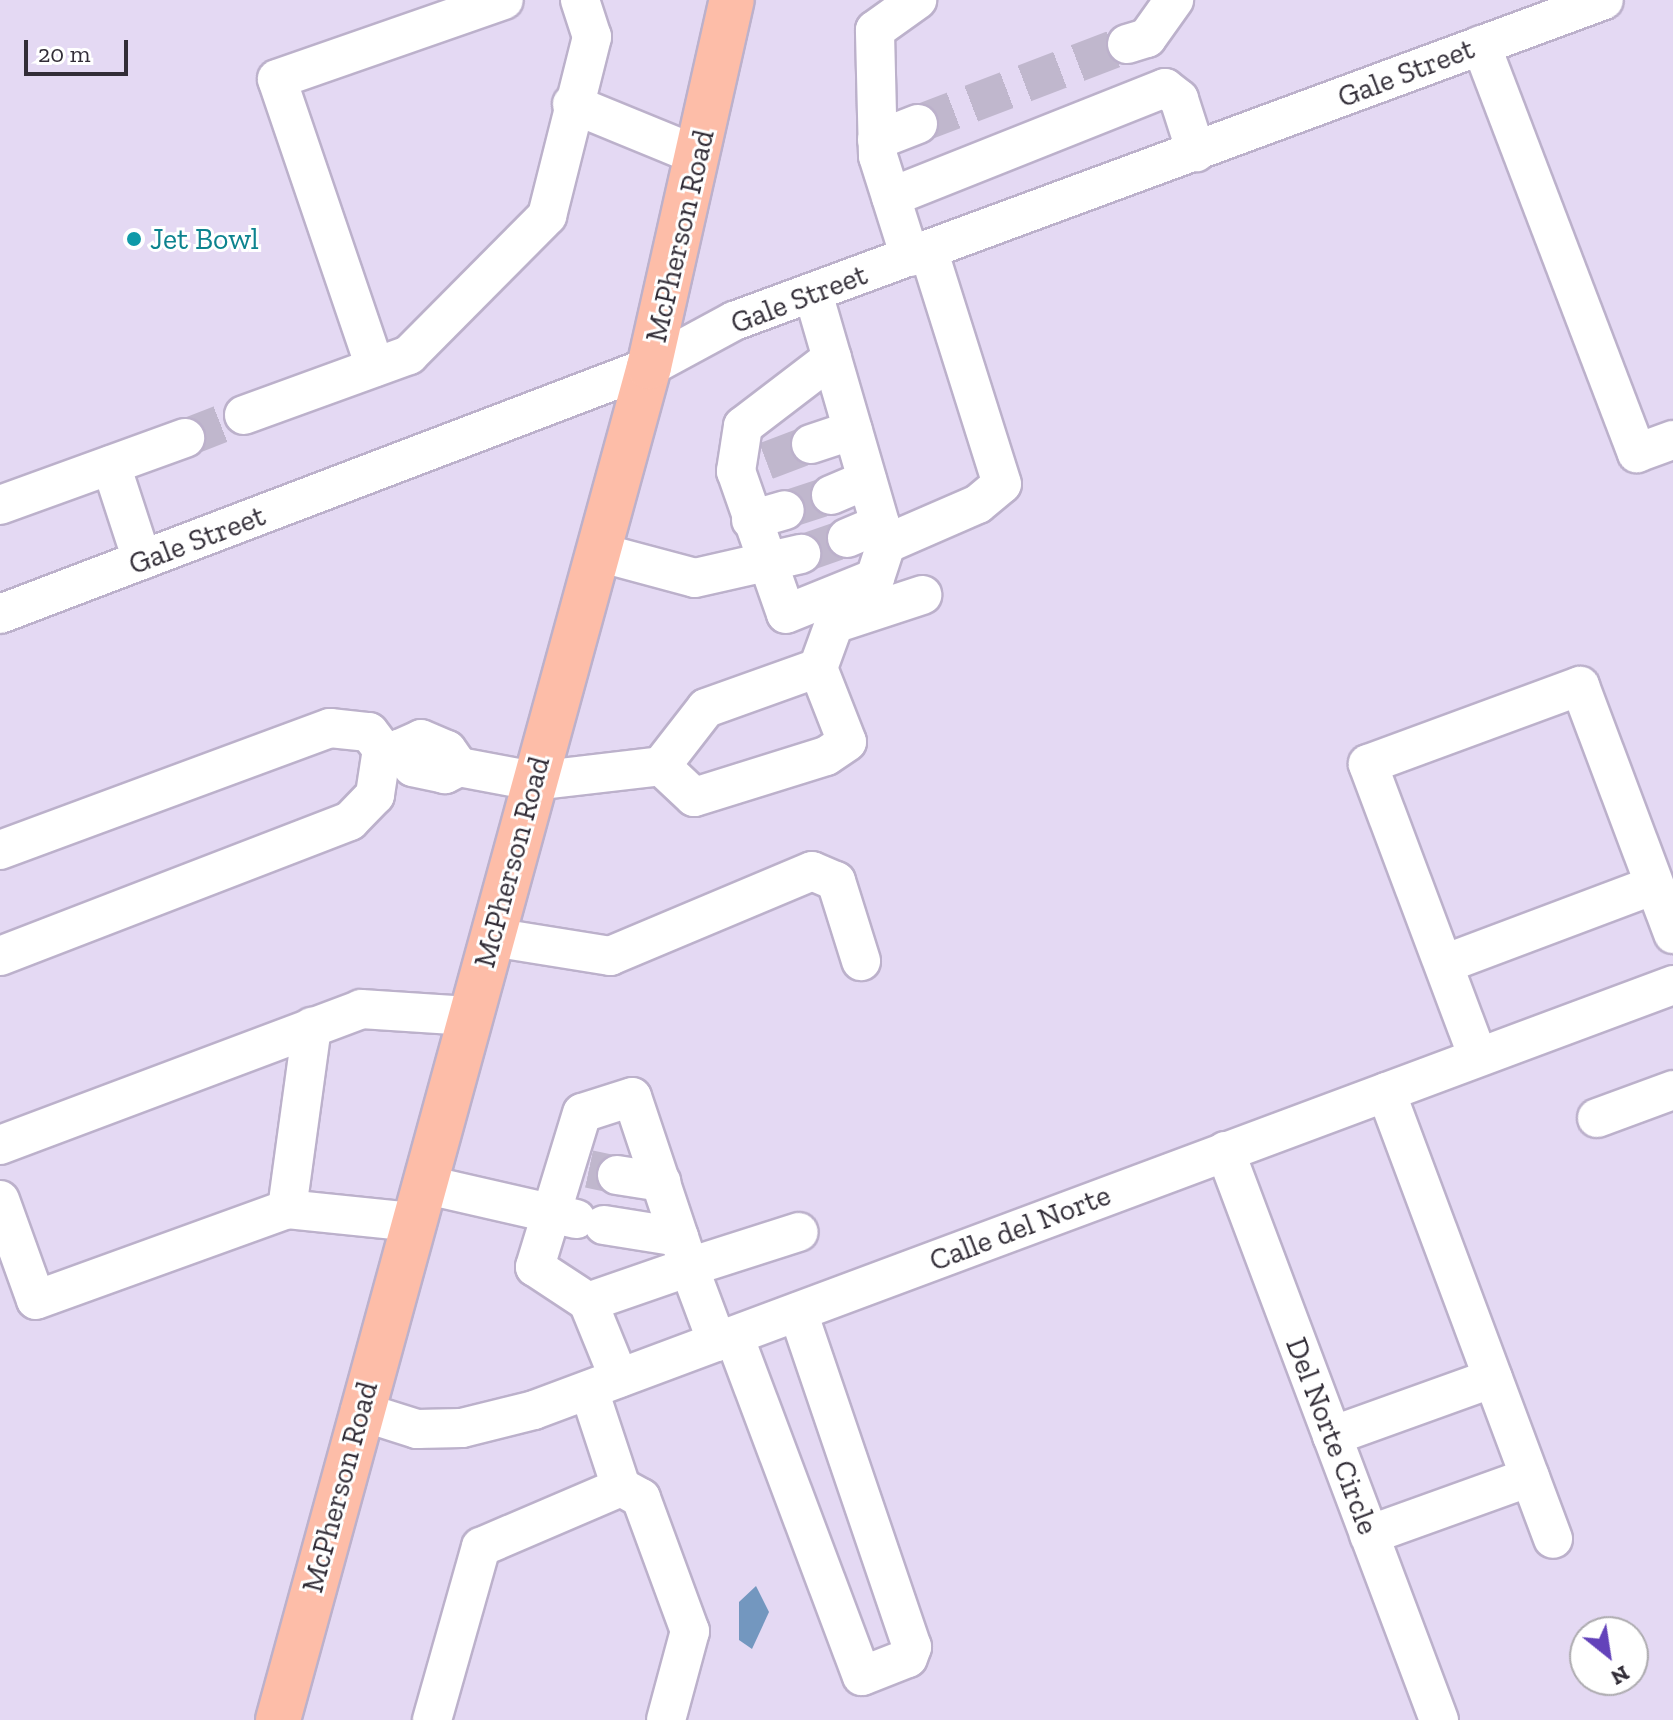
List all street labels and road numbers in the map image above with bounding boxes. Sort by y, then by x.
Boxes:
street label: Gale Street [1333,31,1479,115]
street label: McPherson Road [638,126,722,346]
street label: Gale Street [726,257,872,341]
street label: Gale Street [124,498,270,582]
street label: McPherson Road [467,753,557,971]
street label: Calle del Norte [924,1177,1116,1279]
street label: Del Norte Circle [1278,1333,1386,1539]
street label: McPherson Road [295,1378,385,1596]

